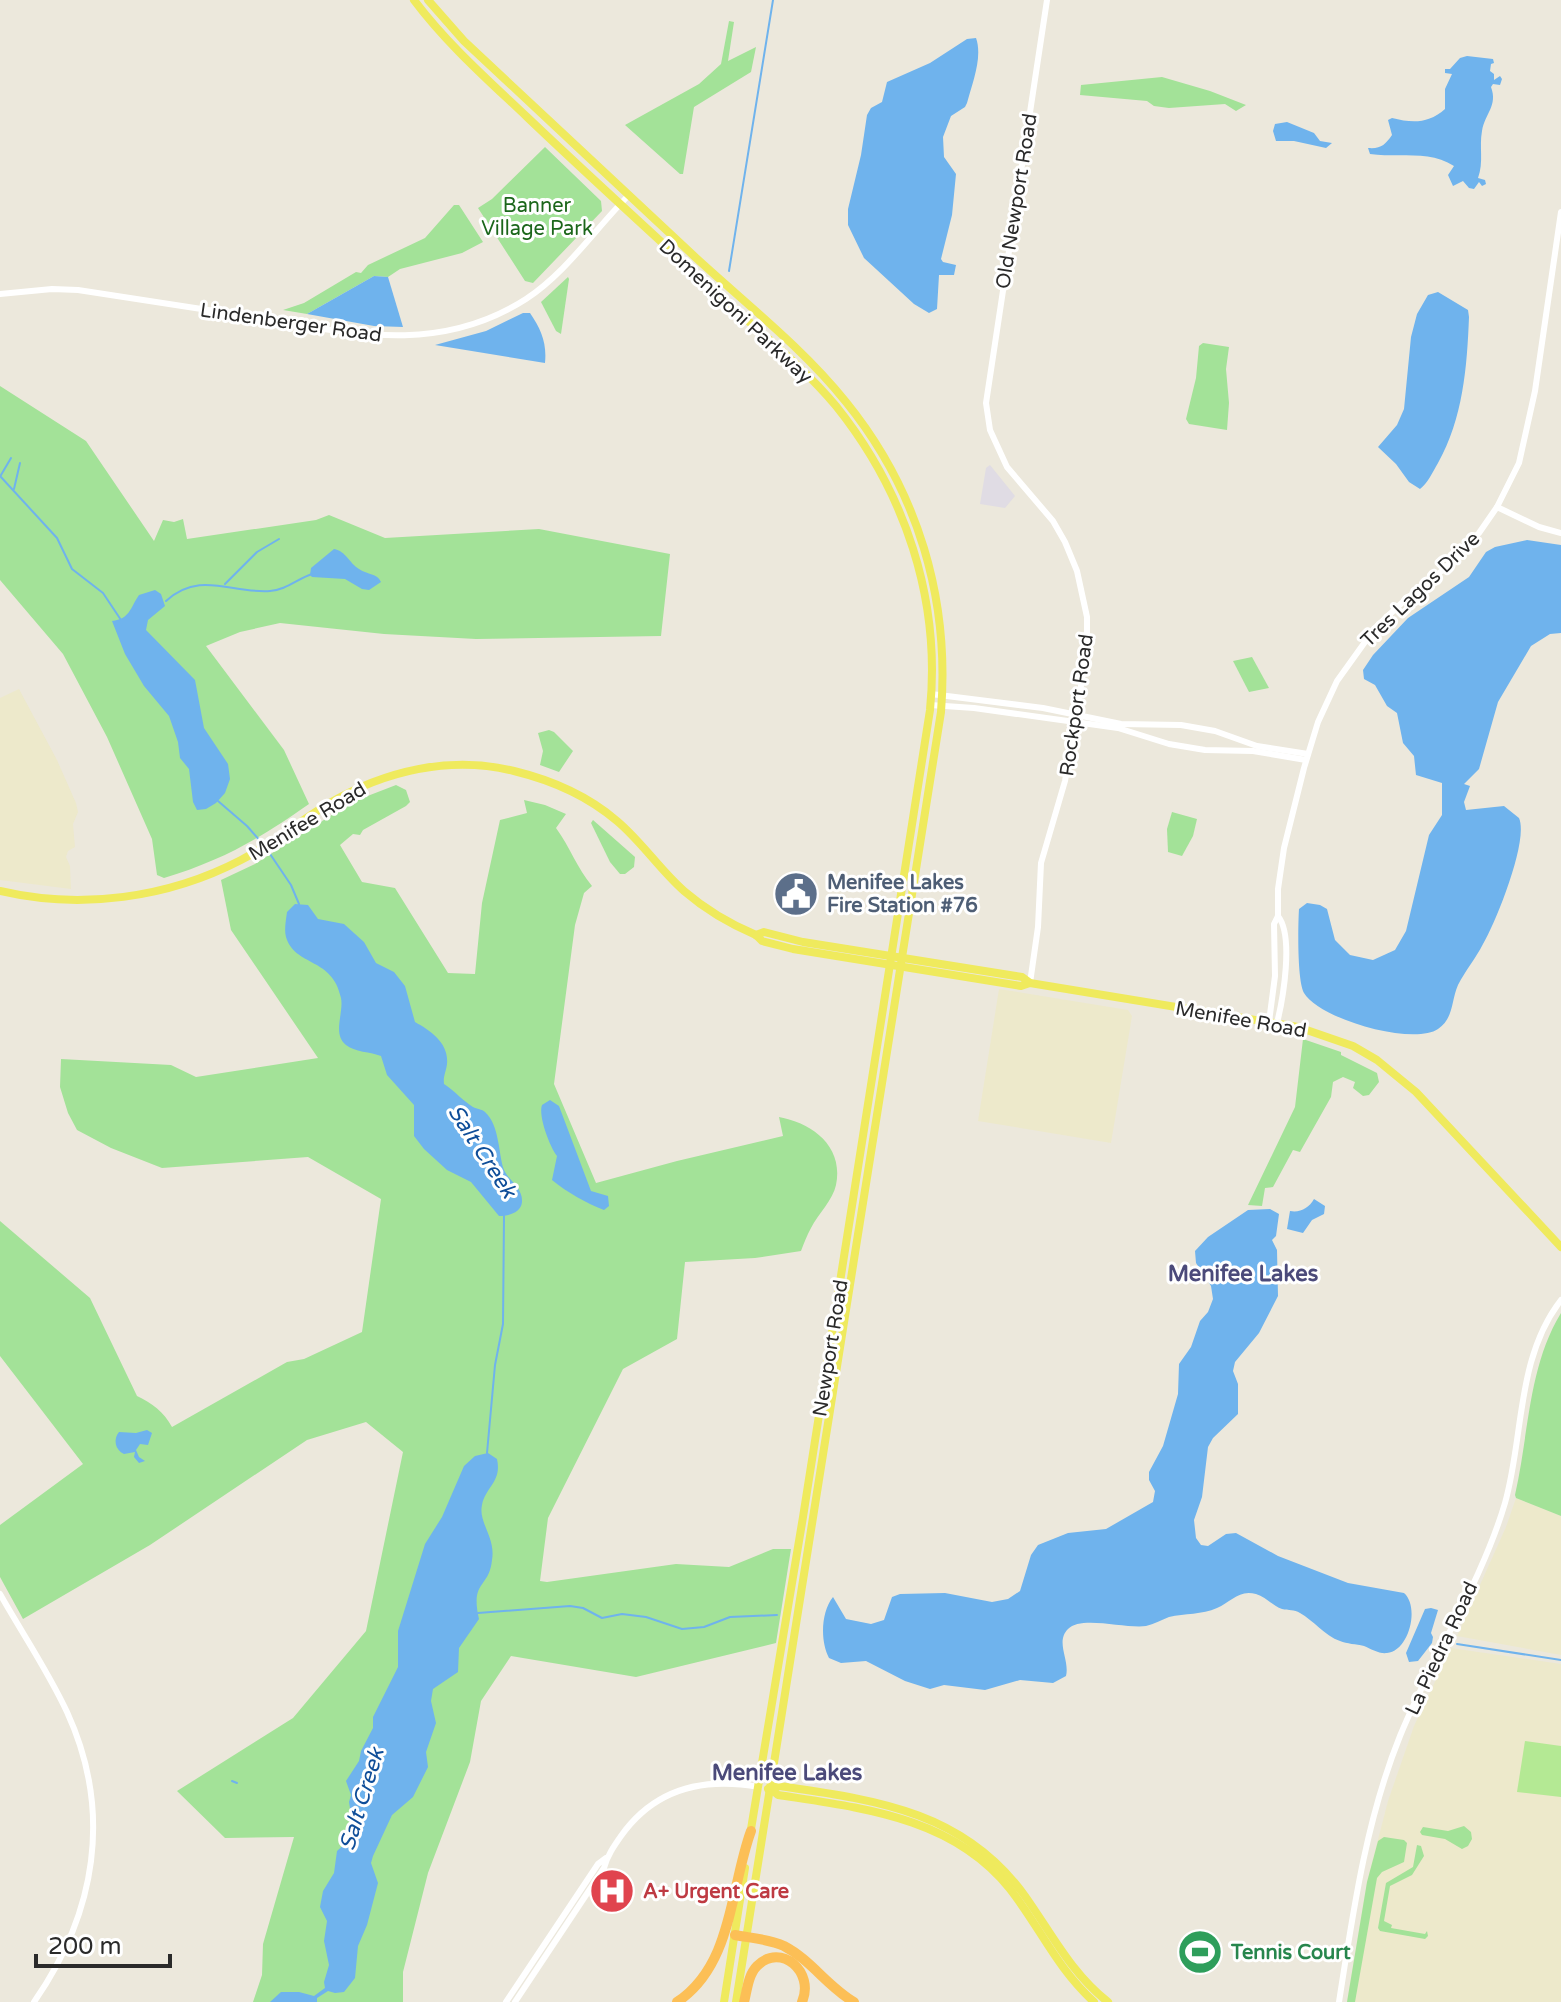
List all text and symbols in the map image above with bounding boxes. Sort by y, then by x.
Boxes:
street label: Old Newport Road [991,112,1043,291]
park label: Banner Village Park [481,194,593,241]
street label: Domenigoni Parkway [654,234,817,389]
street label: Lindenberger Road [198,298,383,348]
street label: Tres Lagos Drive [1356,527,1485,653]
street label: Rockport Road [1055,632,1099,778]
street label: Menifee Road [244,777,371,866]
public building icon: Menifee Lakes Fire Station #76 [772,870,820,918]
place label: Menifee Lakes Fire Station #76 [827,871,978,918]
street label: Menifee Road [1173,997,1308,1043]
water label: Salt Creek [442,1100,523,1205]
district label: Menifee Lakes [1168,1261,1319,1287]
street label: Newport Road [808,1278,854,1418]
street label: La Piedra Road [1400,1578,1483,1719]
water label: Salt Creek [334,1743,390,1854]
district label: Menifee Lakes [712,1760,863,1786]
hospital icon: A+ Urgent Care [588,1867,636,1915]
place label: A+ Urgent Care [643,1880,789,1904]
scale bar [36,1918,170,1968]
sports icon: Tennis Court [1176,1928,1224,1976]
text: 200 m [48,1932,122,1961]
place label: Tennis Court [1230,1941,1351,1965]

